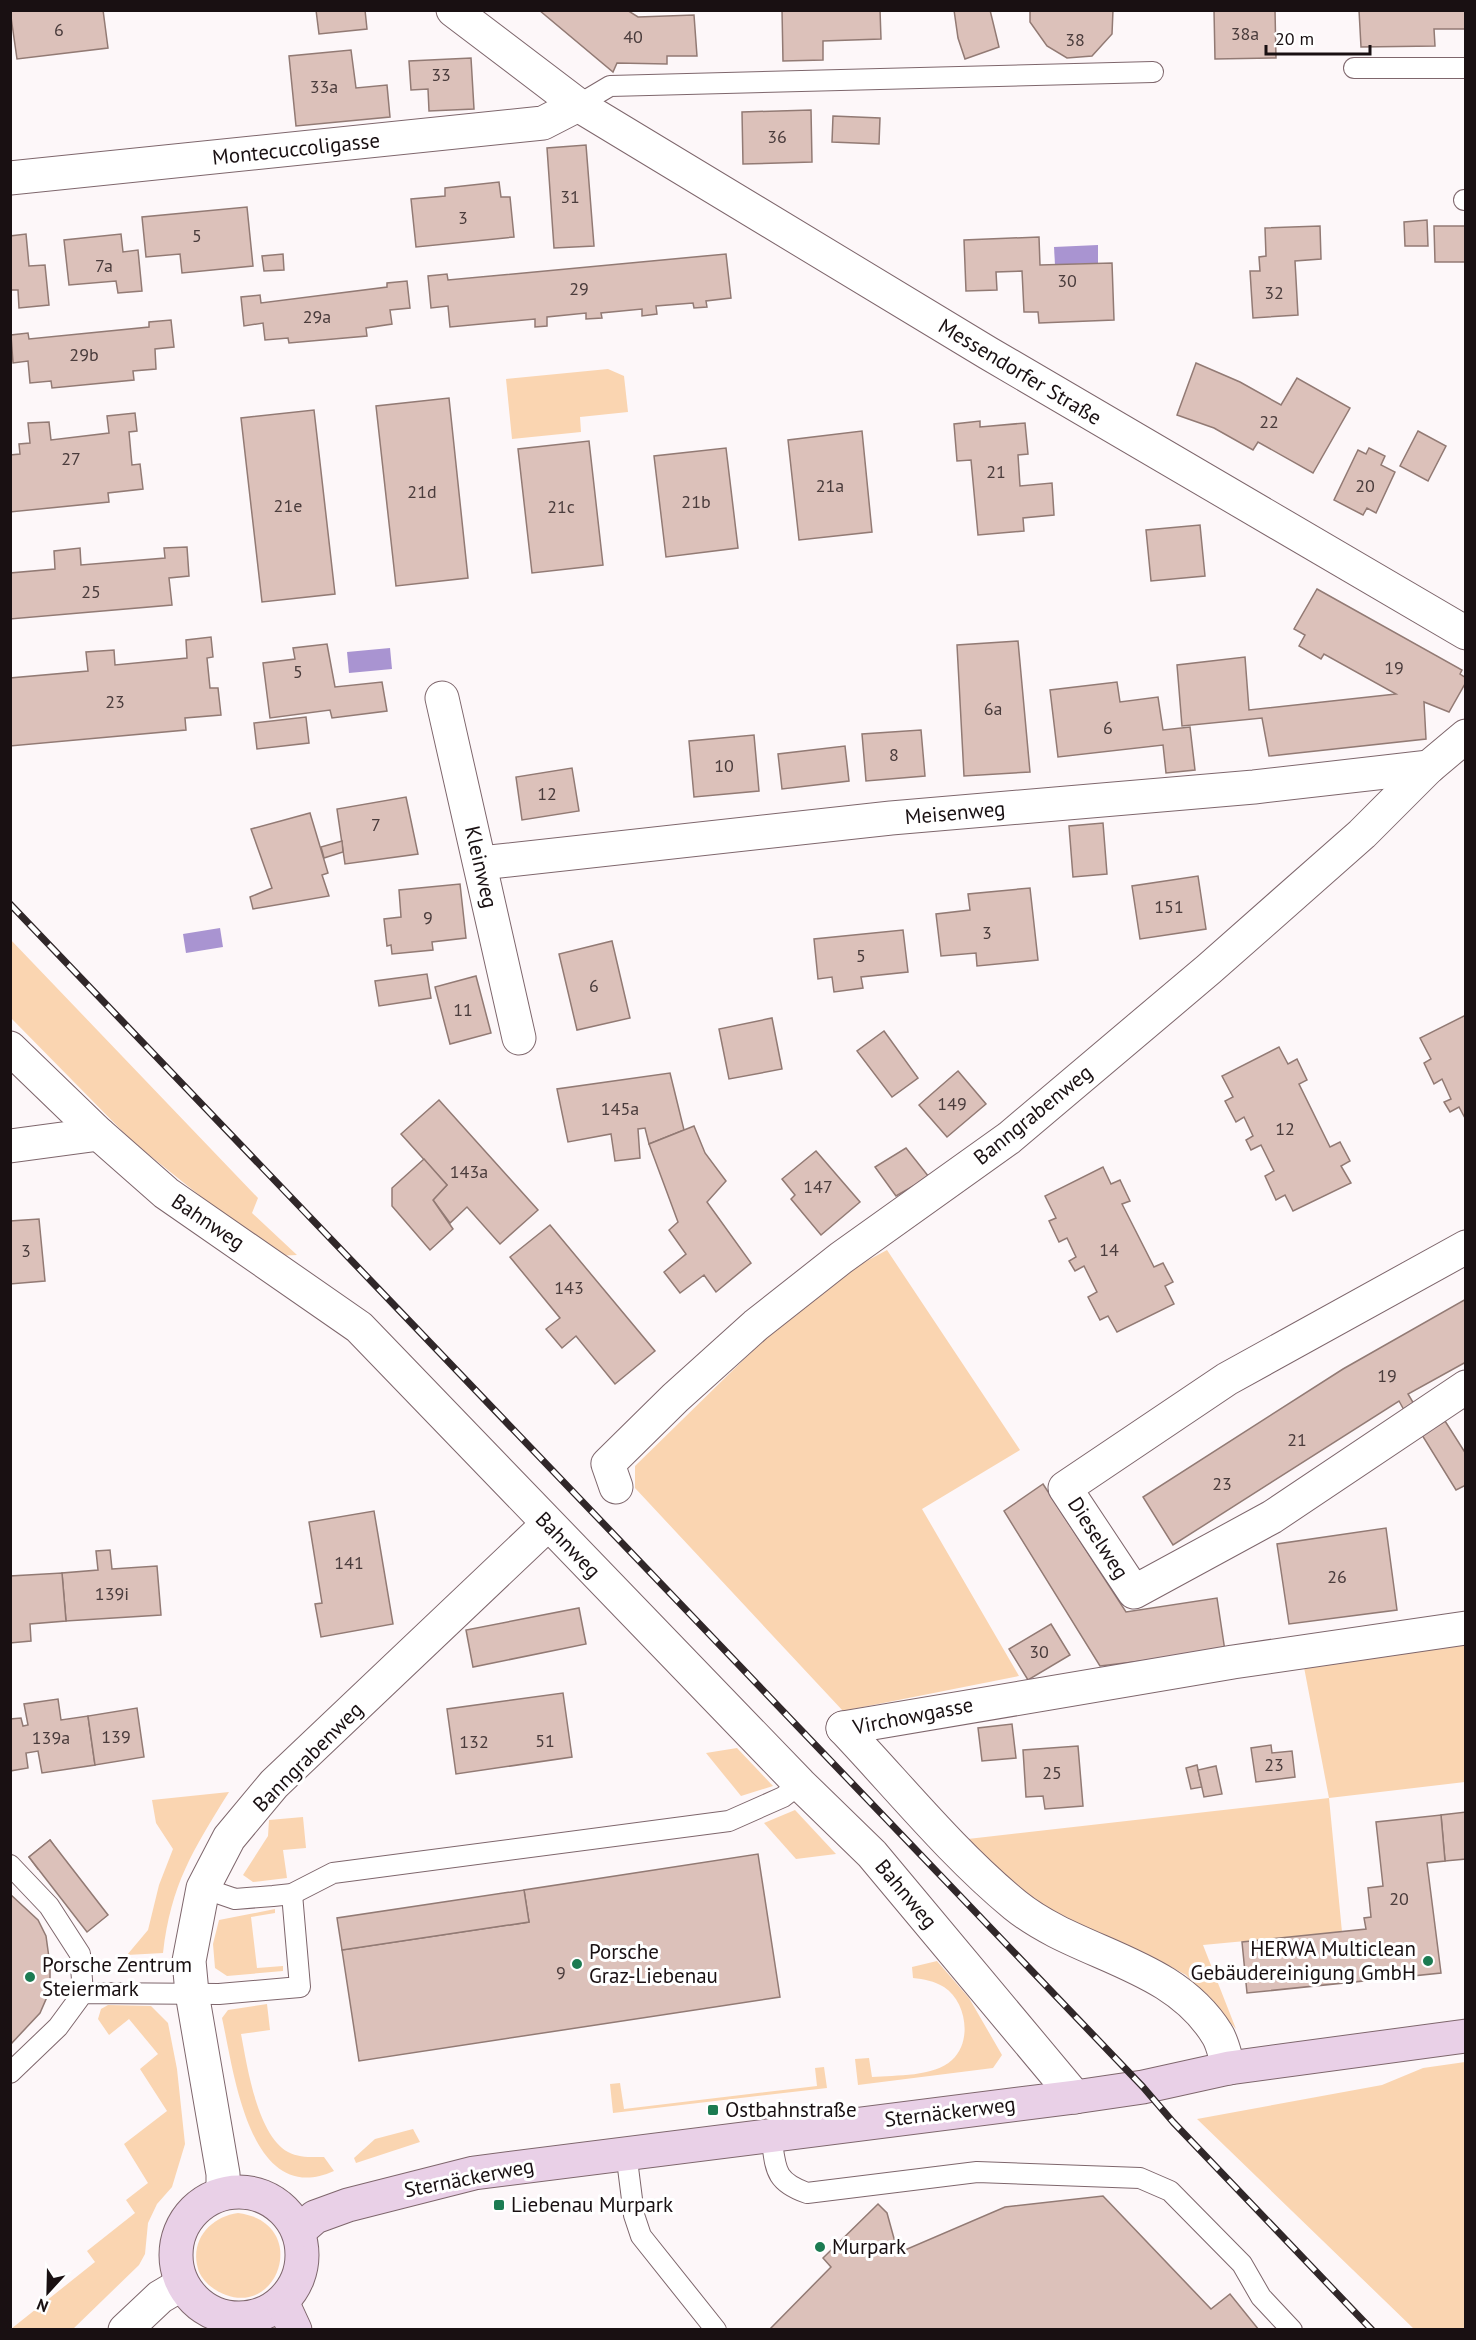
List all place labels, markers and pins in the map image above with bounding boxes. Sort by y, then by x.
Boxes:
place label: HERWA Multiclean Gebäudereinigung GmbH [1191,1935,1416,1986]
place label: Porsche Graz-Liebenau [589,1938,718,1989]
place label: Porsche Zentrum Steiermark [42,1951,192,2002]
marker: HERWA Multiclean Gebäudereinigung GmbH [1421,1954,1435,1968]
marker: Porsche Graz-Liebenau [570,1957,584,1971]
marker: Porsche Zentrum Steiermark [23,1970,37,1984]
place label: Ostbahnstraße [725,2096,857,2123]
marker: Ostbahnstraße [706,2103,720,2117]
place label: Liebenau Murpark [511,2191,673,2218]
marker: Liebenau Murpark [492,2198,506,2212]
place label: Murpark [832,2233,906,2260]
marker: Murpark [813,2240,827,2254]

